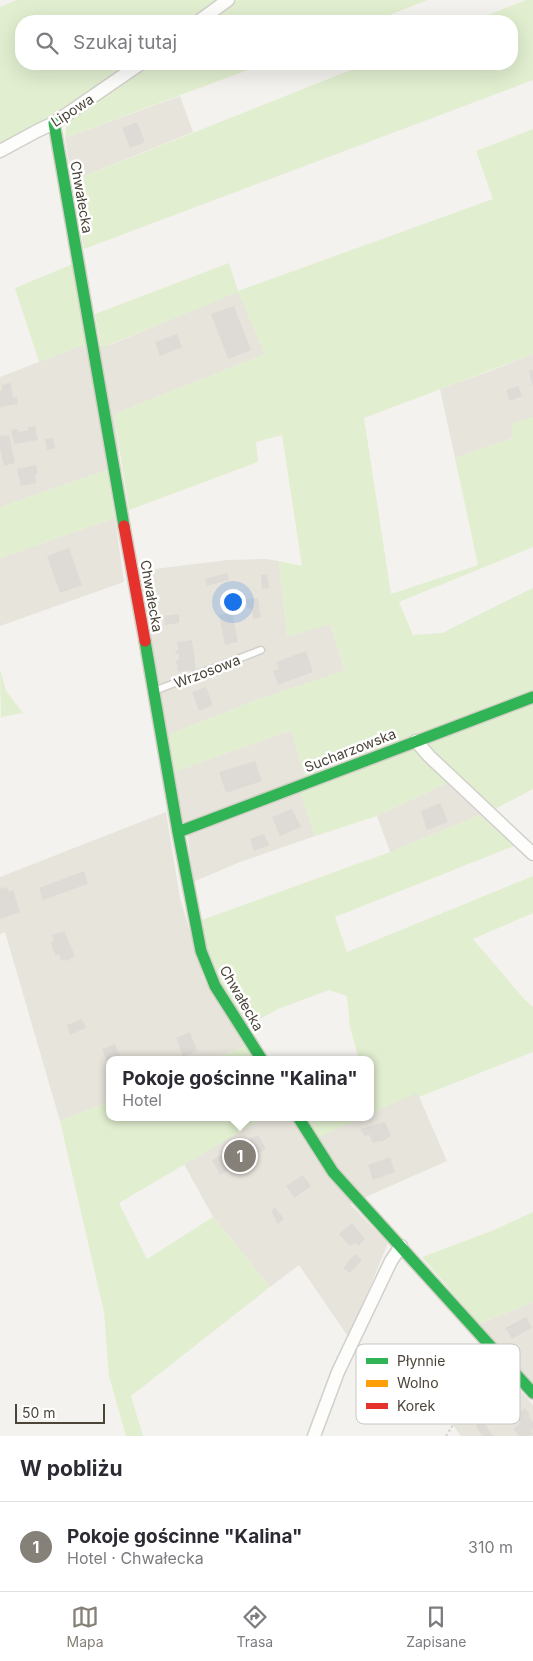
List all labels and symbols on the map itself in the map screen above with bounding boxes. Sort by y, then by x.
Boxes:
street label: Lipowa [48,90,96,130]
street label: Chwałecka [67,160,97,234]
street label: Chwałecka [137,559,167,633]
your location [220,589,246,615]
street label: Wrzosowa [172,651,242,691]
street label: Sucharzowska [302,725,398,775]
street label: Chwałecka [216,962,268,1034]
pin: 1 [224,1137,256,1175]
legend [356,1344,520,1424]
text: Płynnie [397,1352,445,1369]
text: Wolno [397,1374,439,1391]
text: Korek [397,1397,435,1414]
scale bar [15,1401,105,1424]

